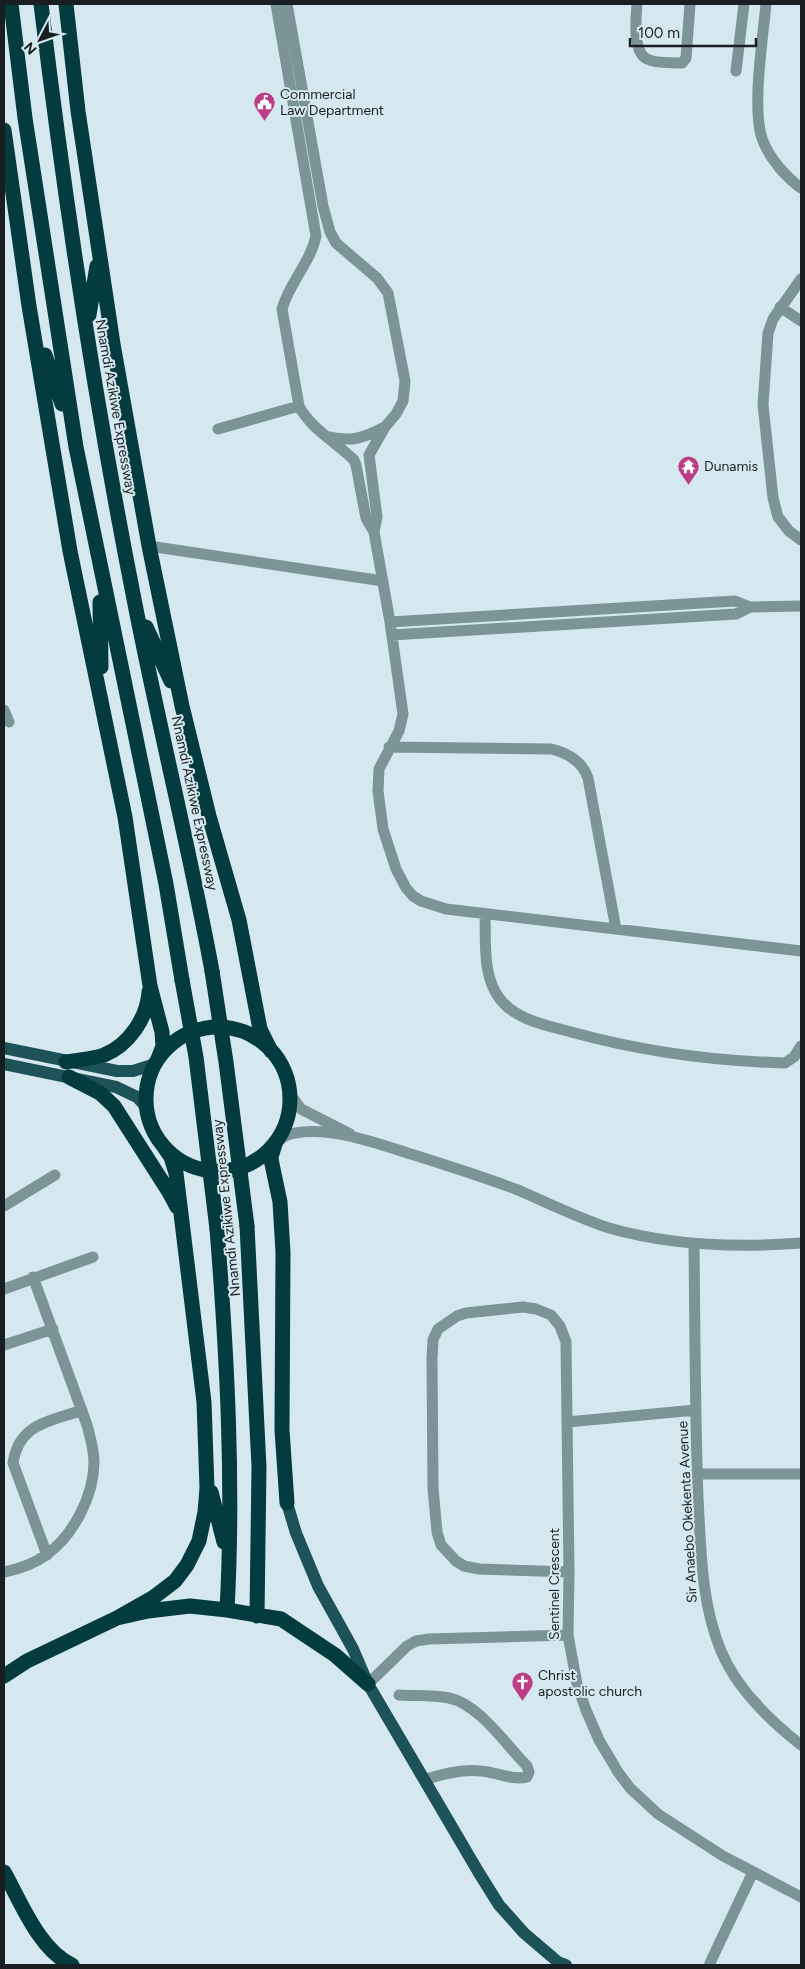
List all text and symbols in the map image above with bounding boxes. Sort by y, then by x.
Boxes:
north arrow [15,15,65,65]
scale bar [630,15,756,47]
text: 100 m [638,24,680,42]
text: N [21,39,41,58]
place label: Commercial Law Department [280,86,384,119]
public building icon: Commercial Law Department [252,90,276,121]
street label: Nnamdi Azikiwe Expressway [92,318,139,497]
temple icon: Dunamis [676,454,700,485]
place label: Dunamis [704,458,758,475]
street label: Nnamdi Azikiwe Expressway [168,714,221,893]
street label: Nnamdi Azikiwe Expressway [209,1118,244,1297]
street label: Sir Anaebo Okekenta Avenue [674,1420,701,1603]
street label: Sentinel Crescent [546,1528,563,1640]
place label: Christ apostolic church [538,1667,642,1700]
church icon: Christ apostolic church [510,1671,534,1702]

